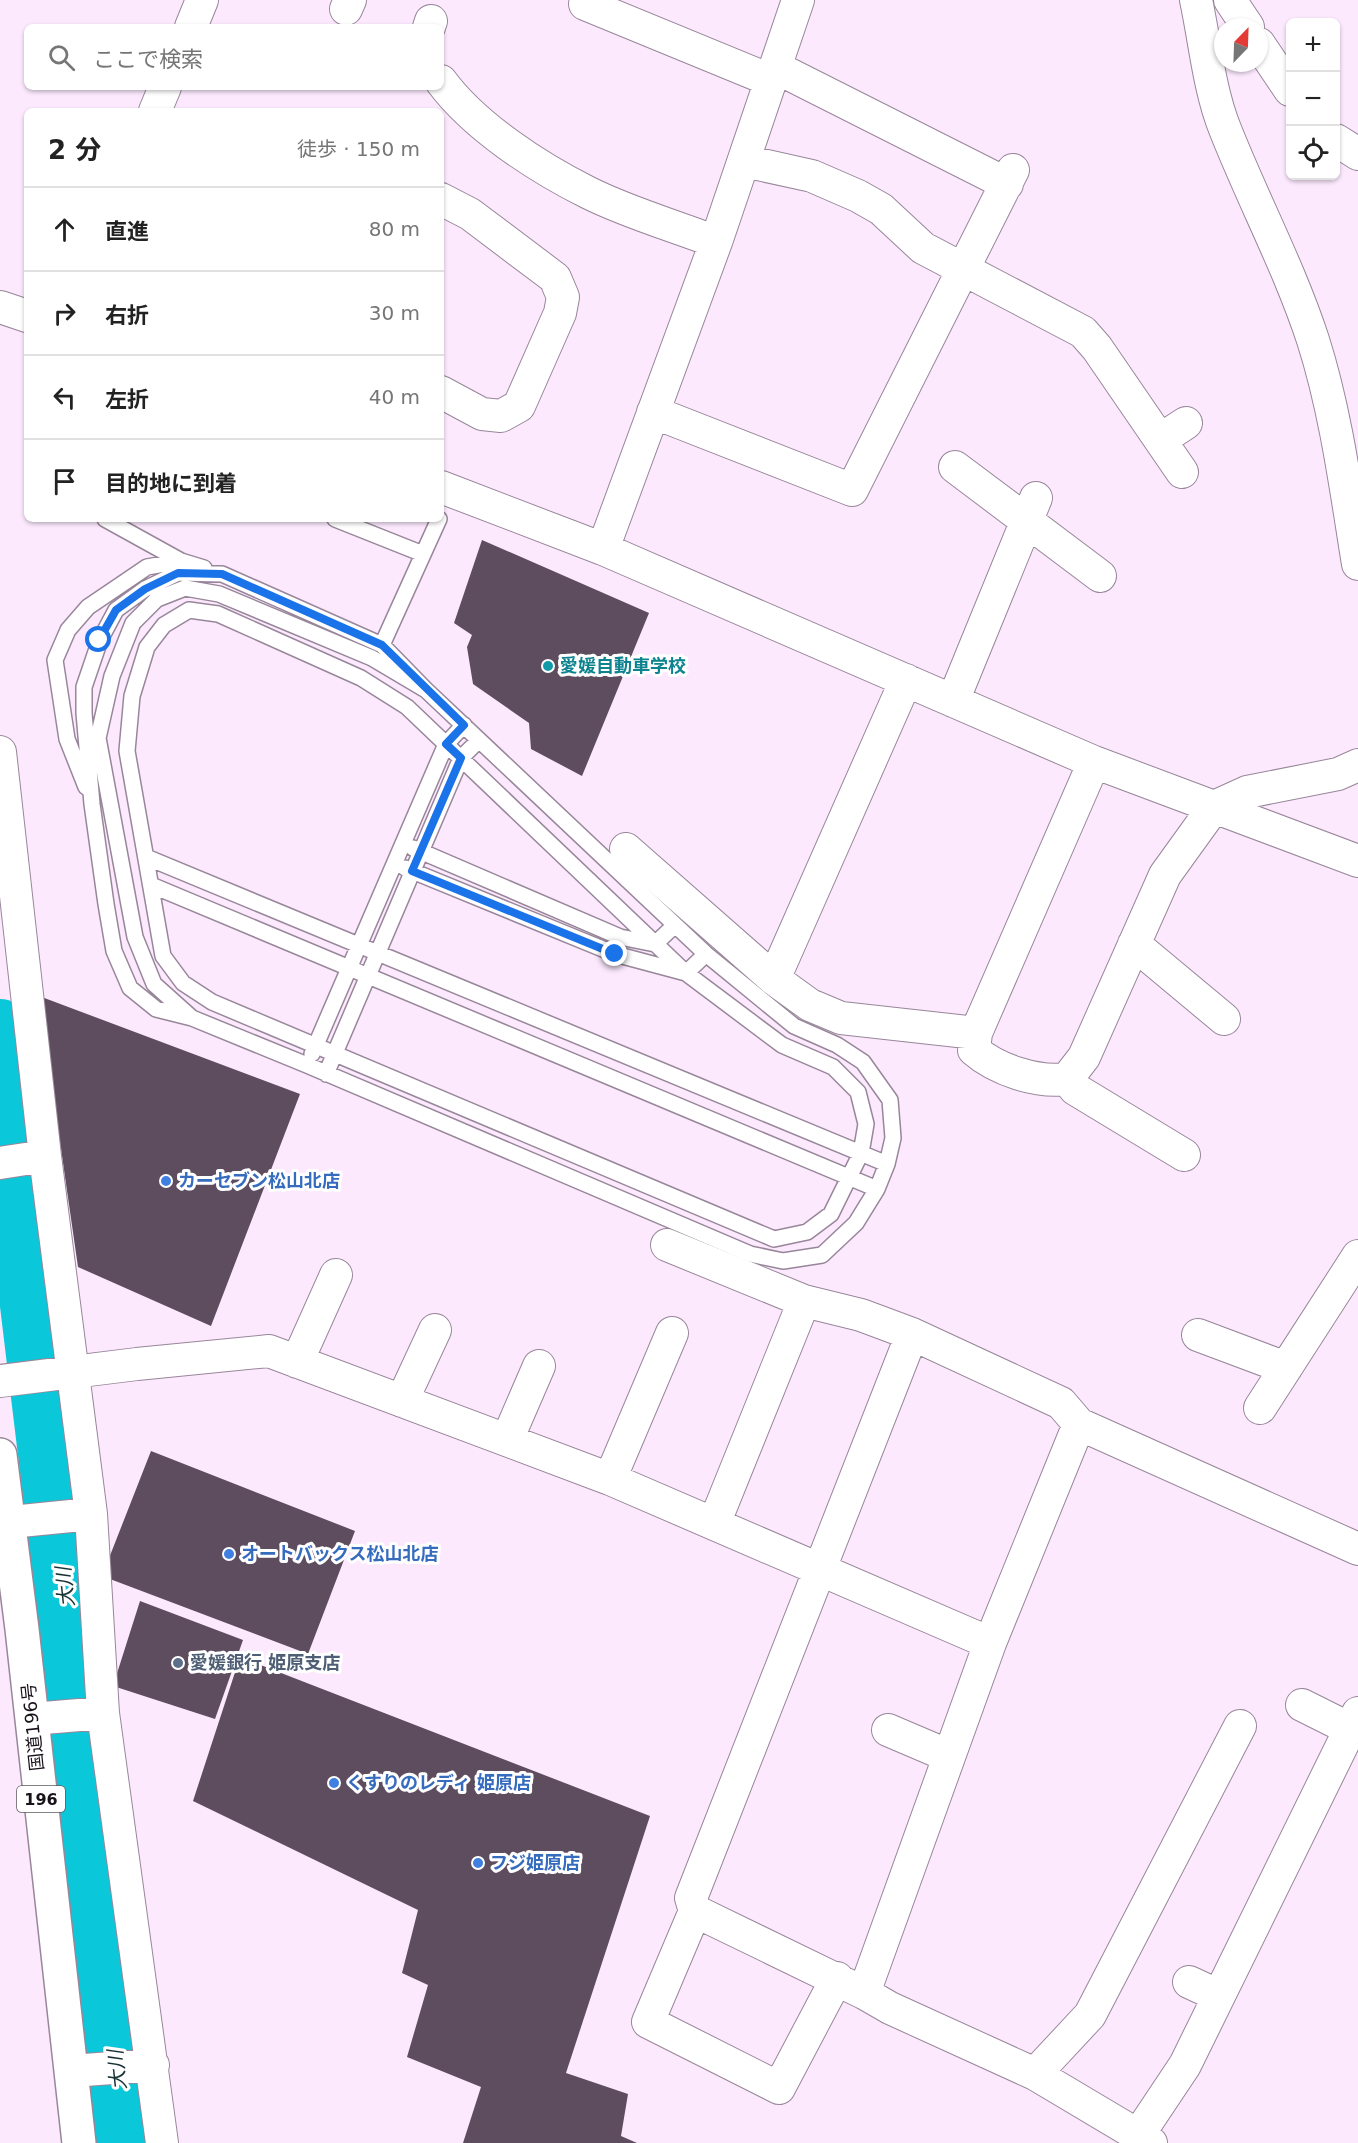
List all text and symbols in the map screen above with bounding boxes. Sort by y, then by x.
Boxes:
north arrow [1214,18,1268,72]
map controls [1286,18,1340,180]
button: + [1286,18,1340,72]
search box [24,24,444,90]
icon: search [45,41,78,74]
text: ここで検索 [93,47,203,72]
button: − [1286,72,1340,126]
button: locate [1286,126,1340,180]
text: 2 分 [48,135,101,165]
text: 徒歩 · 150 m [297,137,420,161]
icon: ahead [48,213,81,246]
text: 80 m [369,217,420,241]
text: 直進 [105,219,149,244]
icon: right [48,297,81,330]
text: 30 m [369,301,420,325]
text: 右折 [105,303,149,328]
icon: left [48,381,81,414]
text: 40 m [369,385,420,409]
text: 左折 [105,387,149,412]
icon: arrive [48,465,81,498]
text: 目的地に到着 [105,471,237,496]
route start [85,626,111,652]
place label: 愛媛自動車学校 [560,655,686,676]
marker: 愛媛自動車学校 [541,659,555,673]
route end [601,940,627,966]
place label: カーセブン松山北店 [178,1170,340,1191]
marker: カーセブン松山北店 [159,1174,173,1188]
place label: オートバックス松山北店 [241,1543,438,1564]
marker: オートバックス松山北店 [222,1547,236,1561]
water label: 大川 [51,1564,79,1608]
place label: 愛媛銀行 姫原支店 [190,1652,340,1673]
marker: 愛媛銀行 姫原支店 [171,1656,185,1670]
street label: 国道196号 [17,1682,48,1772]
place label: くすりのレディ 姫原店 [346,1772,531,1793]
marker: くすりのレディ 姫原店 [327,1776,341,1790]
road number: 196 [17,1786,65,1812]
place label: フジ姫原店 [490,1852,580,1873]
marker: フジ姫原店 [471,1856,485,1870]
water label: 大川 [103,2047,131,2091]

